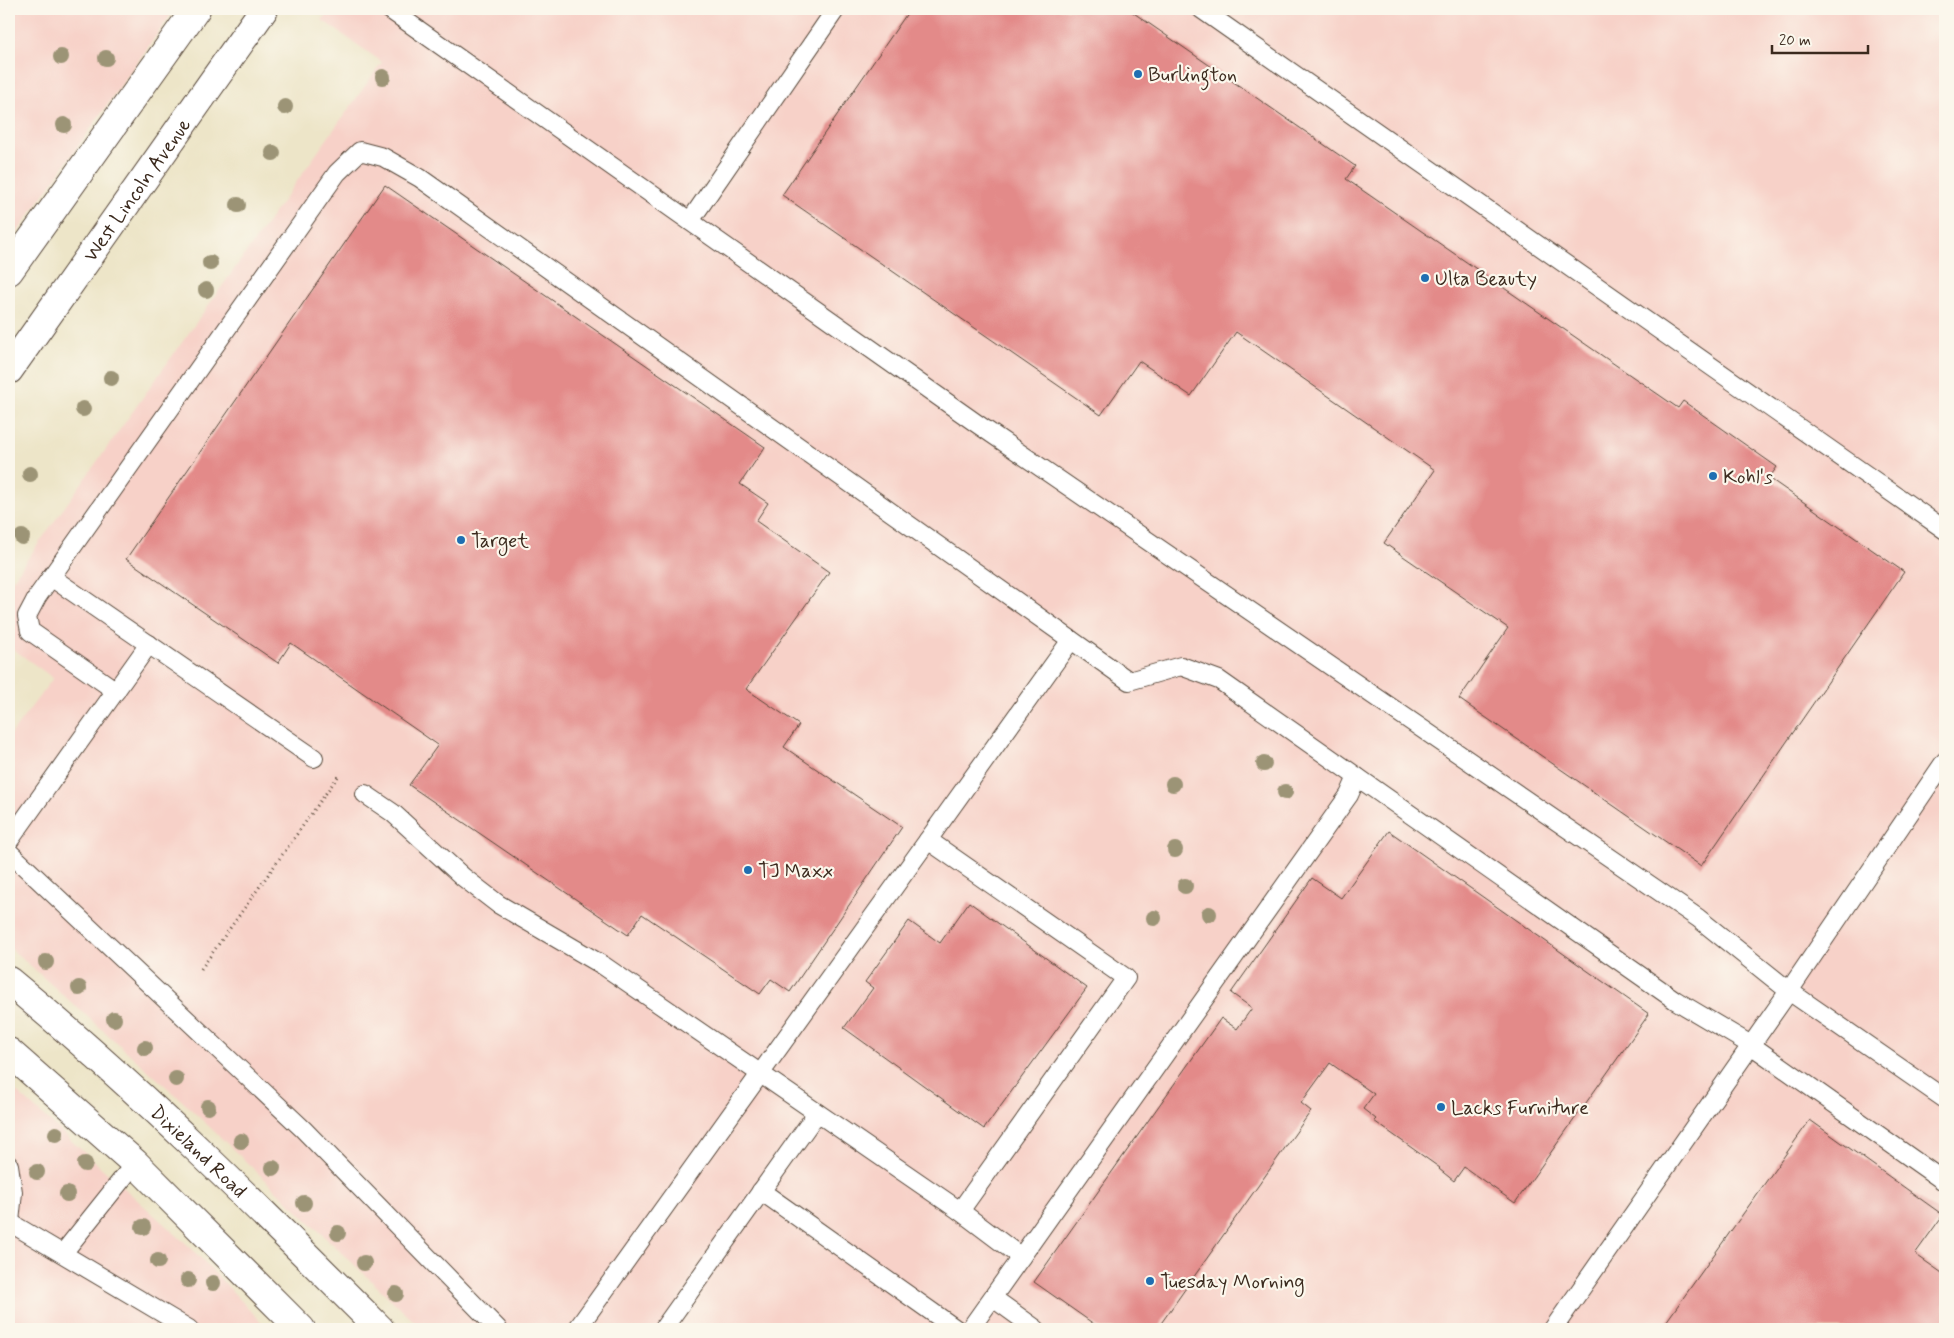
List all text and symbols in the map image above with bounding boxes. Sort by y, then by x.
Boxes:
scale bar [1772,22,1868,54]
text: 20 m [1779,31,1811,51]
place label: Burlington [1148,62,1237,91]
marker: Burlington [1132,68,1144,80]
street label: West Lincoln Avenue [78,113,198,268]
place label: Ulta Beauty [1435,266,1537,293]
marker: Ulta Beauty [1419,272,1431,284]
place label: Kohl's [1723,464,1773,491]
marker: Kohl's [1707,470,1719,482]
place label: Target [471,528,529,556]
marker: Target [455,534,467,546]
place label: TJ Maxx [758,858,833,885]
marker: TJ Maxx [742,864,754,876]
place label: Lacks Furniture [1451,1095,1589,1122]
street label: Dixieland Road [144,1100,252,1205]
marker: Lacks Furniture [1435,1101,1447,1113]
place label: Tuesday Morning [1160,1269,1305,1297]
marker: Tuesday Morning [1144,1275,1156,1287]

